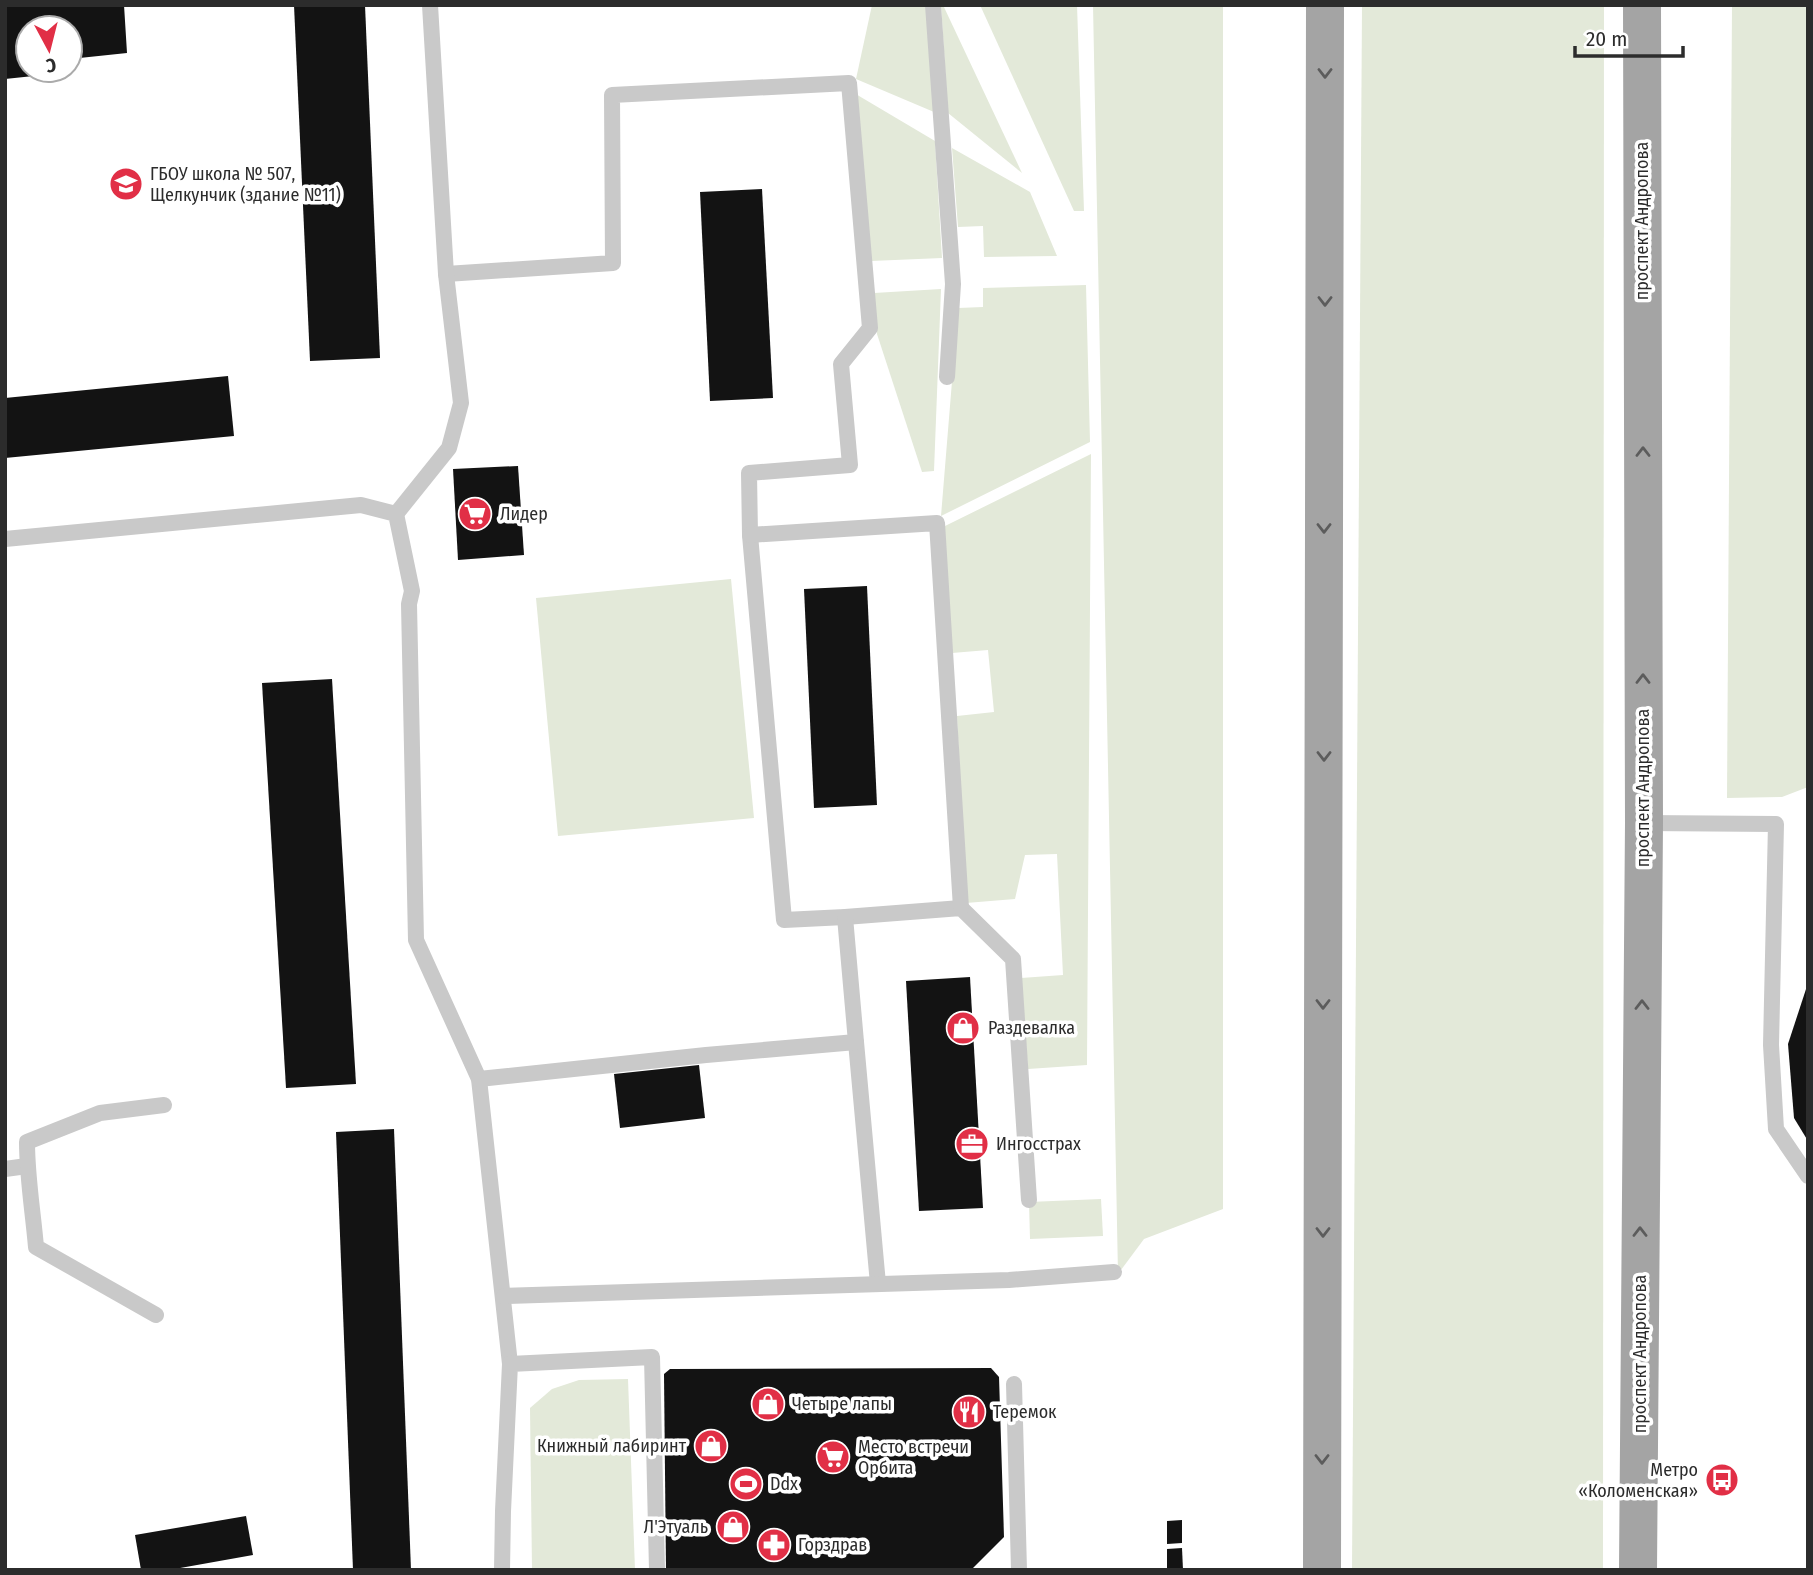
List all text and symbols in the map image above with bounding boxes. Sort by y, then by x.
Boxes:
north arrow [14,14,84,84]
scale bar [1575,14,1684,58]
text: 20 m [1586,26,1627,52]
text: С [45,53,57,77]
one-way arrow [1317,69,1333,79]
street label: проспект Андропова [1631,142,1653,300]
place label: ГБОУ школа № 507, Щелкунчик (здание №11) [150,163,341,206]
school or university icon: ГБОУ школа № 507, Щелкунчик (здание №11) [107,165,145,203]
one-way arrow [1317,296,1333,307]
one-way arrow [1635,446,1651,456]
supermarket icon: Лидер [456,495,494,533]
place label: Лидер [500,503,548,525]
one-way arrow [1316,524,1332,534]
one-way arrow [1635,673,1651,684]
street label: проспект Андропова [1632,709,1654,867]
one-way arrow [1316,751,1332,762]
one-way arrow [1634,999,1650,1009]
one-way arrow [1315,1000,1331,1010]
shop icon: Раздевалка [944,1009,982,1047]
place label: Раздевалка [988,1017,1075,1039]
office icon: Ингосстрах [953,1125,991,1163]
place label: Ингосстрах [996,1133,1081,1155]
one-way arrow [1633,1226,1648,1237]
one-way arrow [1315,1227,1330,1238]
street label: проспект Андропова [1629,1275,1651,1433]
shop icon: Четыре лапы [749,1385,787,1423]
place label: Четыре лапы [792,1393,892,1415]
restaurant icon: Теремок [950,1393,988,1431]
place label: Теремок [993,1401,1057,1423]
shop icon: Книжный лабиринт [692,1427,730,1465]
place label: Книжный лабиринт [537,1435,687,1457]
place label: Место встречи Орбита [858,1436,969,1479]
supermarket icon: Место встречи Орбита [814,1438,852,1476]
one-way arrow [1314,1455,1330,1465]
place label: Метро «Коломенская» [1578,1459,1698,1502]
bus stop icon: Метро «Коломенская» [1703,1461,1741,1499]
sports icon: Ddx [727,1465,765,1503]
place label: Ddx [770,1473,798,1495]
shop icon: Л'Этуаль [714,1508,752,1546]
place label: Л'Этуаль [644,1516,708,1538]
pharmacy icon: Горздрав [755,1526,793,1564]
place label: Горздрав [798,1534,867,1556]

